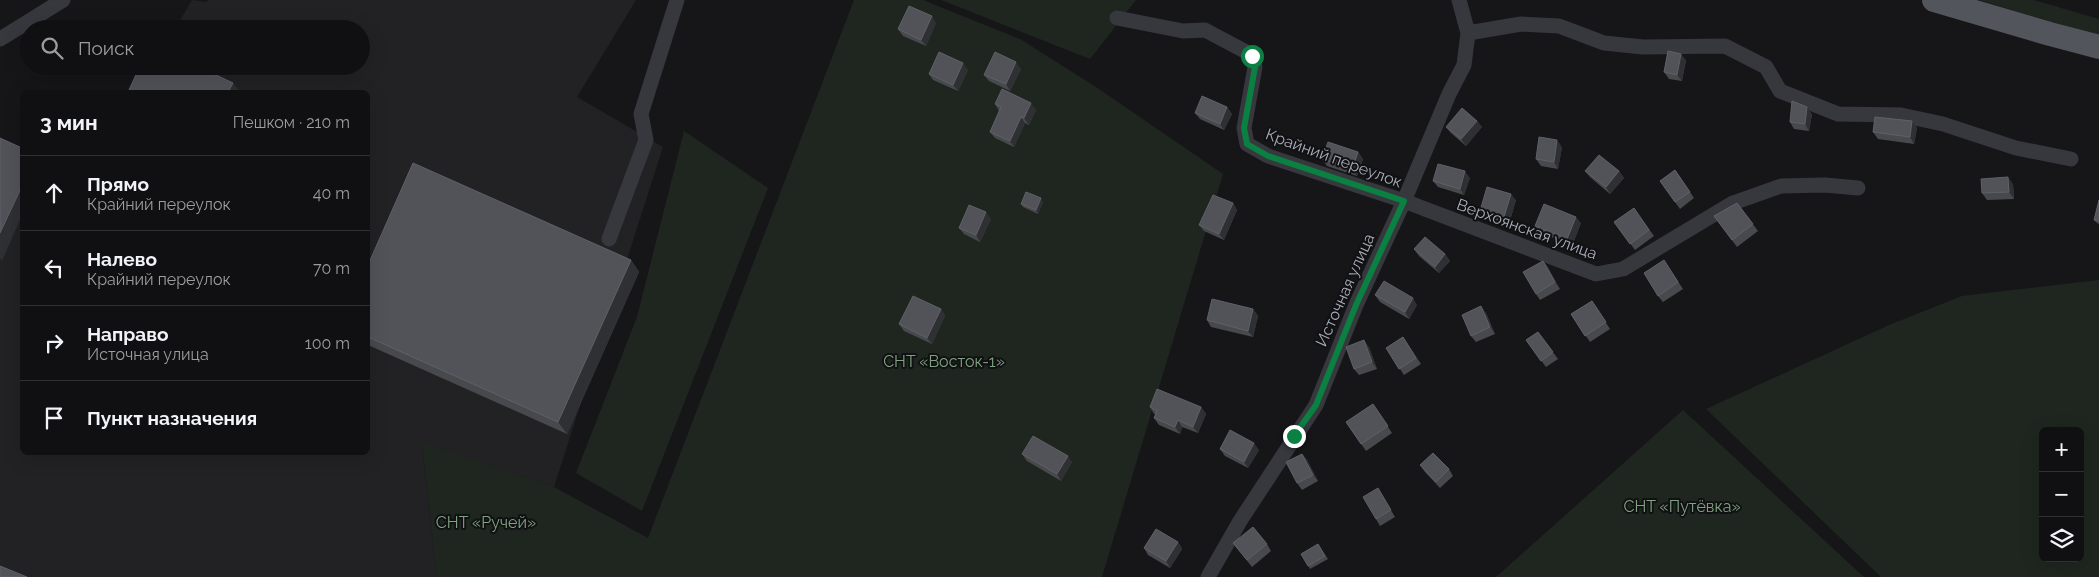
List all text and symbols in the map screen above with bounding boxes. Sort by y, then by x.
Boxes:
search box [20,20,370,75]
icon: search [38,34,66,62]
text: Поиск [78,37,134,59]
route start [1241,45,1264,68]
text: 3 мин [40,110,98,135]
text: Пешком · 210 m [233,113,350,132]
street label: Крайний переулок [1263,124,1405,192]
text: Прямо [87,173,149,195]
icon: ahead [40,179,68,207]
text: 40 m [313,184,350,203]
text: Крайний переулок [87,195,231,214]
street label: Верхоянская улица [1454,195,1600,263]
street label: Источная улица [1312,231,1378,349]
text: Налево [87,248,157,270]
icon: left [40,254,68,282]
text: 70 m [313,259,350,278]
text: Крайний переулок [87,270,231,289]
text: Направо [87,323,168,345]
icon: right [40,329,68,357]
text: 100 m [305,334,350,353]
text: Источная улица [87,345,209,364]
park label: СНТ «Восток-1» [883,352,1005,371]
icon: arrive [40,404,68,432]
text: Пункт назначения [87,407,257,429]
route end [1283,425,1306,448]
map controls [2039,427,2084,562]
button: + [2039,427,2084,472]
button: − [2039,472,2084,517]
park label: СНТ «Путёвка» [1623,497,1741,516]
park label: СНТ «Ручей» [436,513,536,532]
button: layers [2039,517,2084,562]

